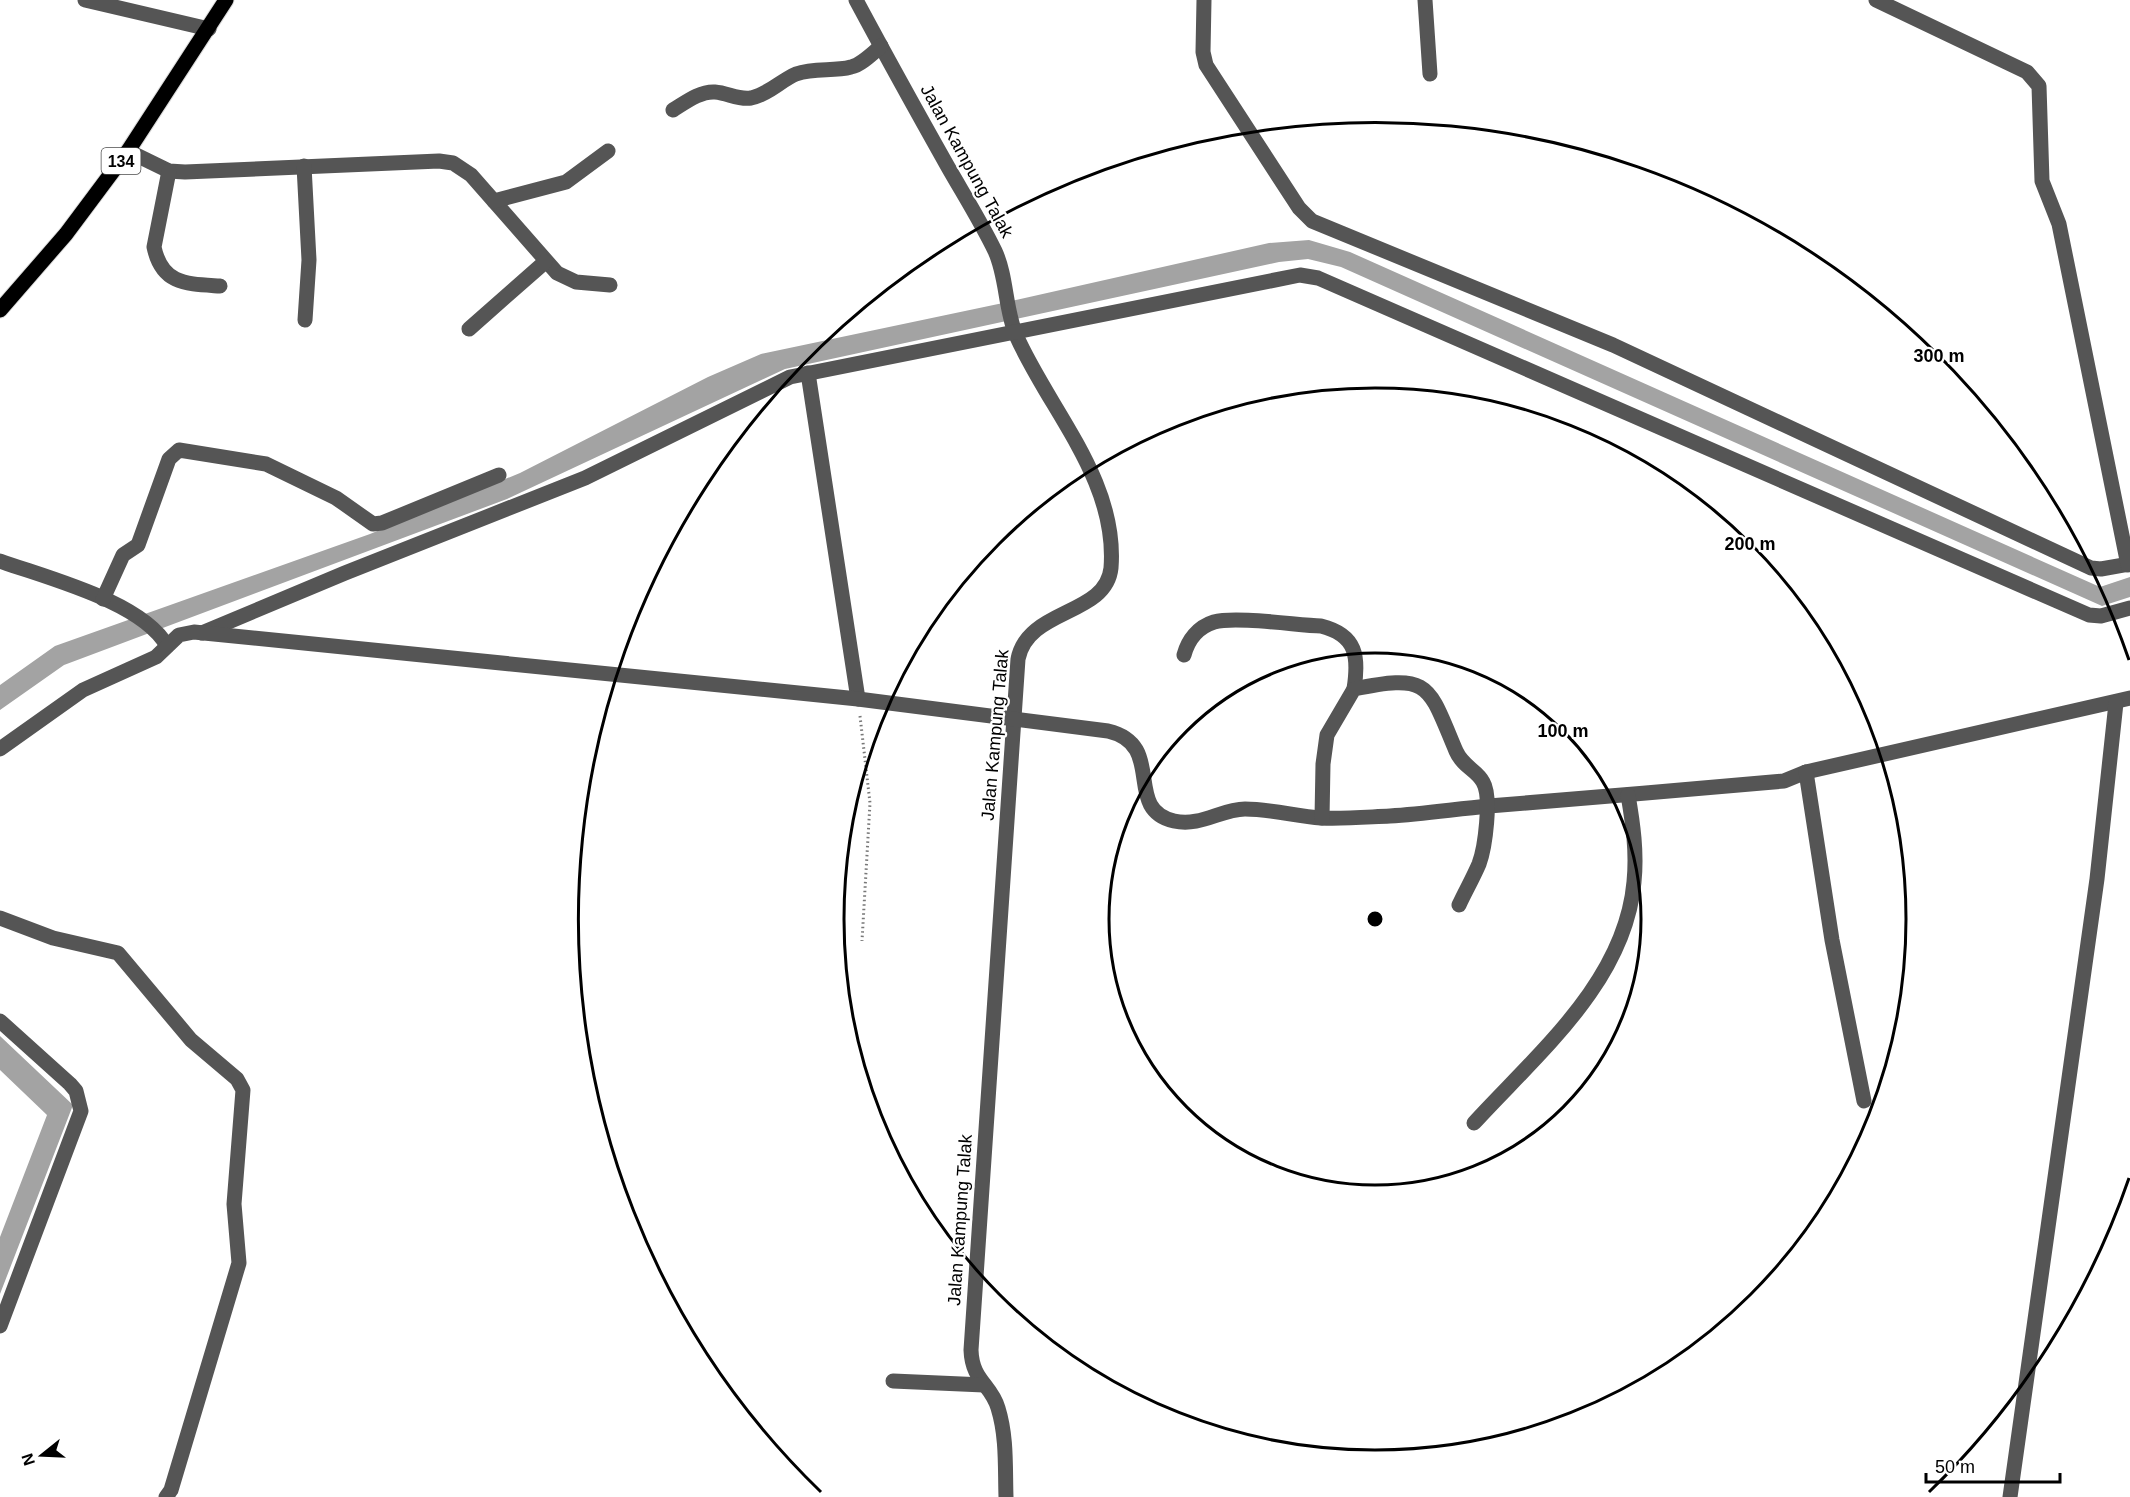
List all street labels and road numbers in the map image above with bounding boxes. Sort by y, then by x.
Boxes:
street label: Jalan Kampung Talak [917,81,1018,242]
road number: 134 [102,148,140,174]
street label: Jalan Kampung Talak [978,648,1013,821]
street label: Jalan Kampung Talak [944,1133,976,1306]

